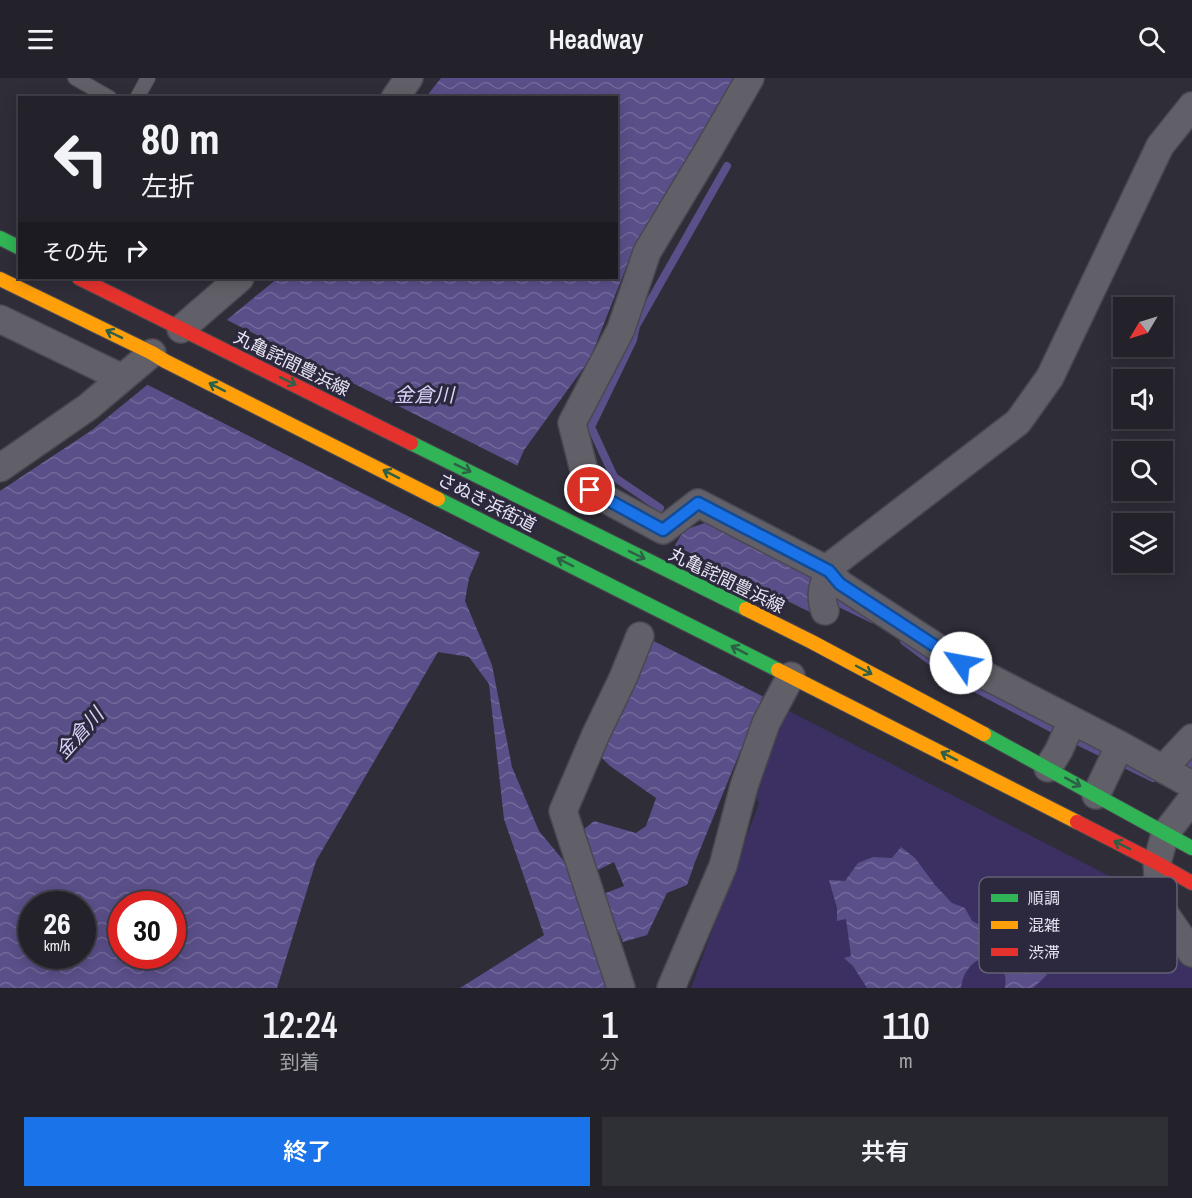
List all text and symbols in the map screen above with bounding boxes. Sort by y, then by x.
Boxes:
text: Headway [549,21,643,57]
icon: menu [24,23,57,56]
icon: search [1135,23,1168,56]
text: 80 m [141,111,220,167]
icon: left [42,120,120,198]
text: 左折 [141,168,195,204]
icon: right [120,234,153,267]
text: その先 [42,237,108,267]
north arrow [1113,297,1173,357]
map controls [1113,297,1173,573]
street label: 丸亀詫間豊浜線 [230,324,354,402]
one-way arrow [105,328,123,340]
button: sound [1113,369,1173,429]
one-way arrow [279,376,297,388]
one-way arrow [208,380,226,392]
water label: 金倉川 [394,381,456,408]
button: search [1113,441,1173,501]
one-way arrow [453,463,471,475]
pin [564,464,615,515]
street label: さぬき浜街道 [433,466,541,538]
one-way arrow [382,468,400,480]
icon: arrive [573,473,606,506]
button: layers [1113,513,1173,573]
street label: 丸亀詫間豊浜線 [665,541,789,619]
one-way arrow [628,550,646,562]
one-way arrow [557,556,574,568]
position arrow [929,631,993,695]
one-way arrow [731,643,749,655]
one-way arrow [854,665,872,676]
water label: 金倉川 [49,700,110,764]
one-way arrow [940,750,958,761]
one-way arrow [1063,777,1081,788]
one-way arrow [1114,839,1132,850]
legend [979,877,1177,973]
text: 順調 [1028,887,1060,909]
speed limit sign: 30 [108,891,186,969]
text: 26 [43,903,71,943]
text: 混雑 [1028,914,1060,936]
text: km/h [44,935,70,956]
text: 渋滞 [1028,941,1060,963]
text: 12:24 [262,1001,337,1049]
text: 1 [602,1001,618,1049]
text: 110 [882,1002,930,1050]
text: m [899,1047,913,1074]
text: 到着 [280,1048,320,1075]
text: 分 [600,1048,620,1075]
button: 終了 [24,1117,590,1186]
button: 共有 [602,1117,1168,1186]

